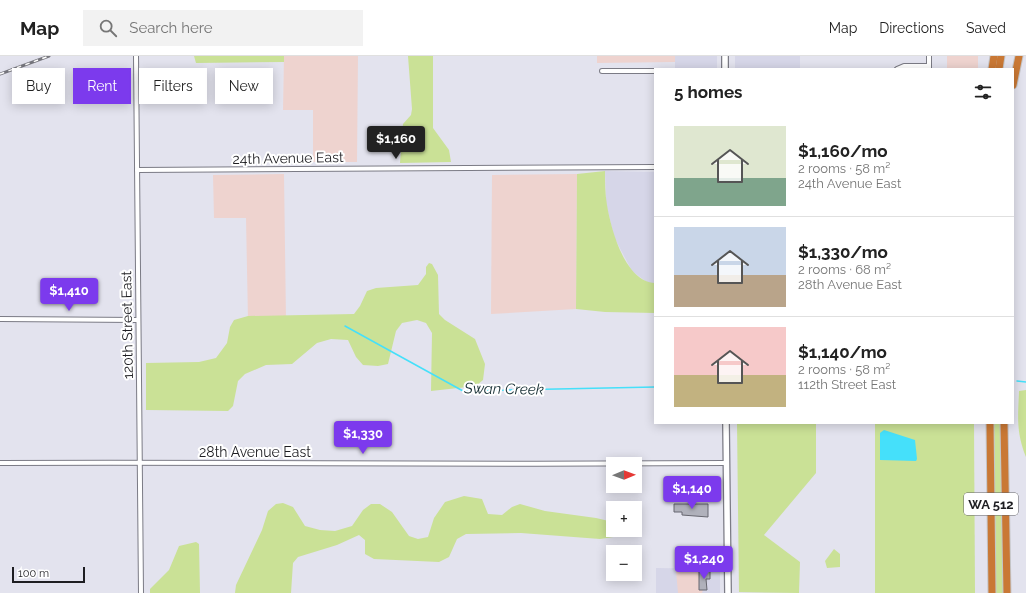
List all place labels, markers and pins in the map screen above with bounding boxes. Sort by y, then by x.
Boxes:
pin: $1,160 [363,126,429,160]
pin: $1,410 [36,278,102,312]
pin: $1,330 [330,421,396,455]
pin: $1,140 [659,476,725,510]
pin: $1,240 [671,546,737,580]

